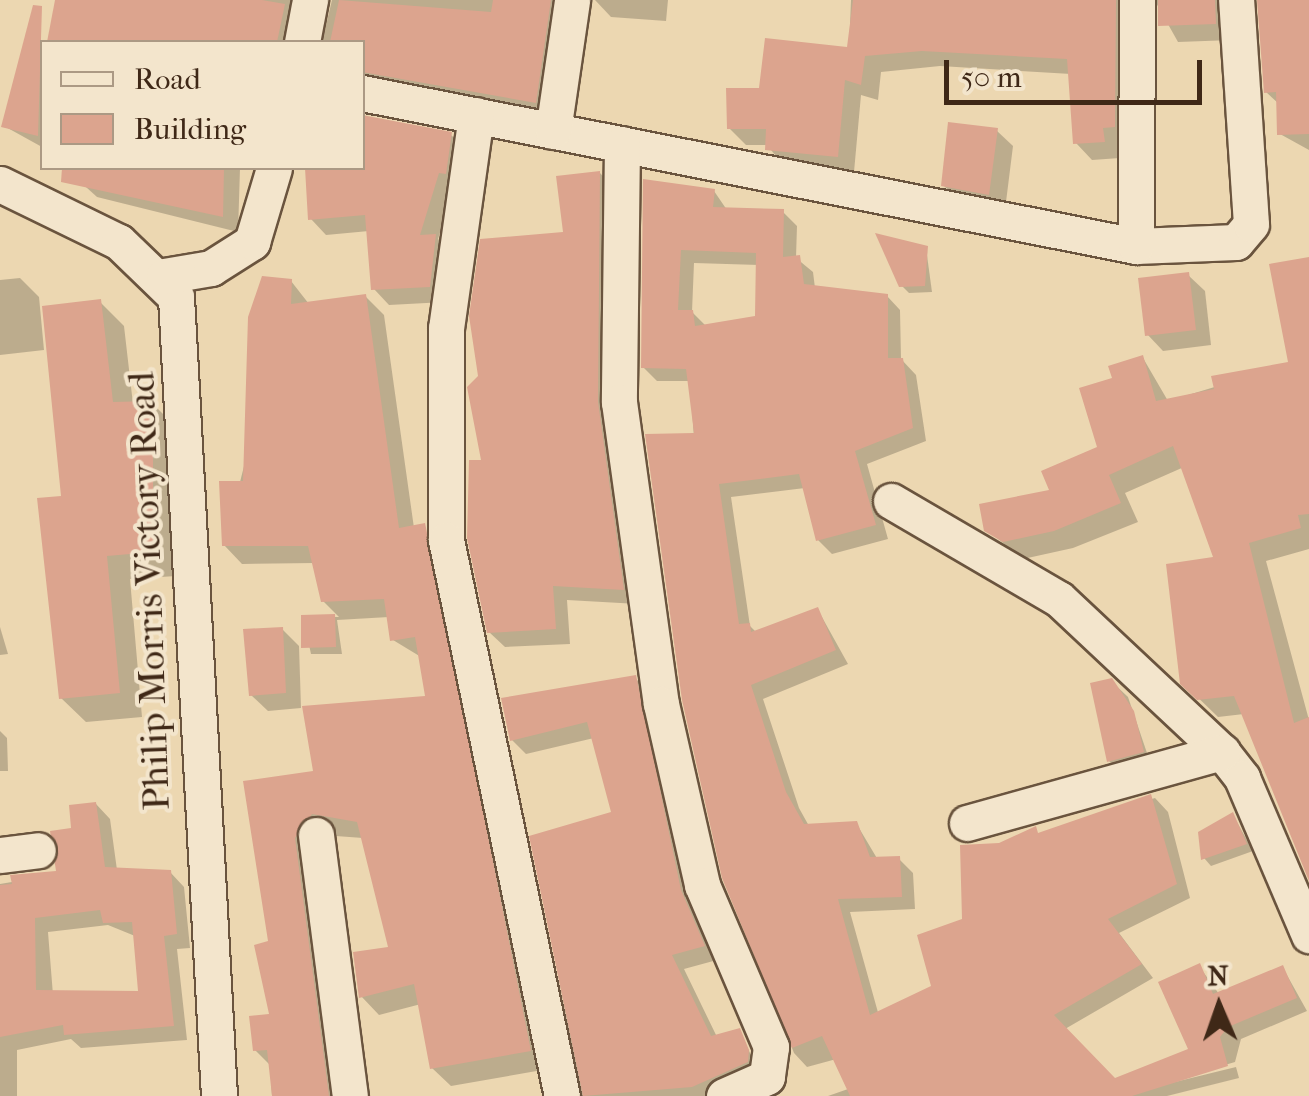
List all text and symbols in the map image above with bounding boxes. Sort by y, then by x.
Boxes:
legend [40,40,365,170]
scale bar [949,40,1206,102]
text: 50 m [961,60,1022,95]
text: Road [134,62,201,97]
text: Building [134,112,246,147]
street label: Philip Morris Victory Road [119,371,179,811]
north arrow [1169,956,1269,1056]
text: N [1207,959,1229,992]

